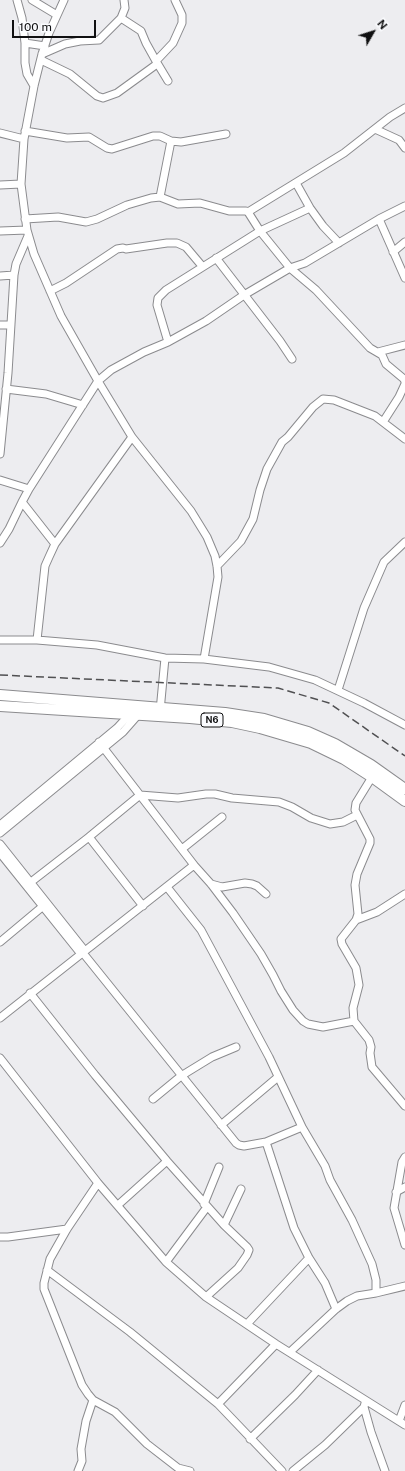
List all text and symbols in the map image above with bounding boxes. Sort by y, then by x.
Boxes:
scale bar [14,12,98,38]
north arrow [353,12,393,52]
text: N [375,17,390,32]
text: 100 m [19,20,52,34]
road number: N6 [201,713,223,727]

